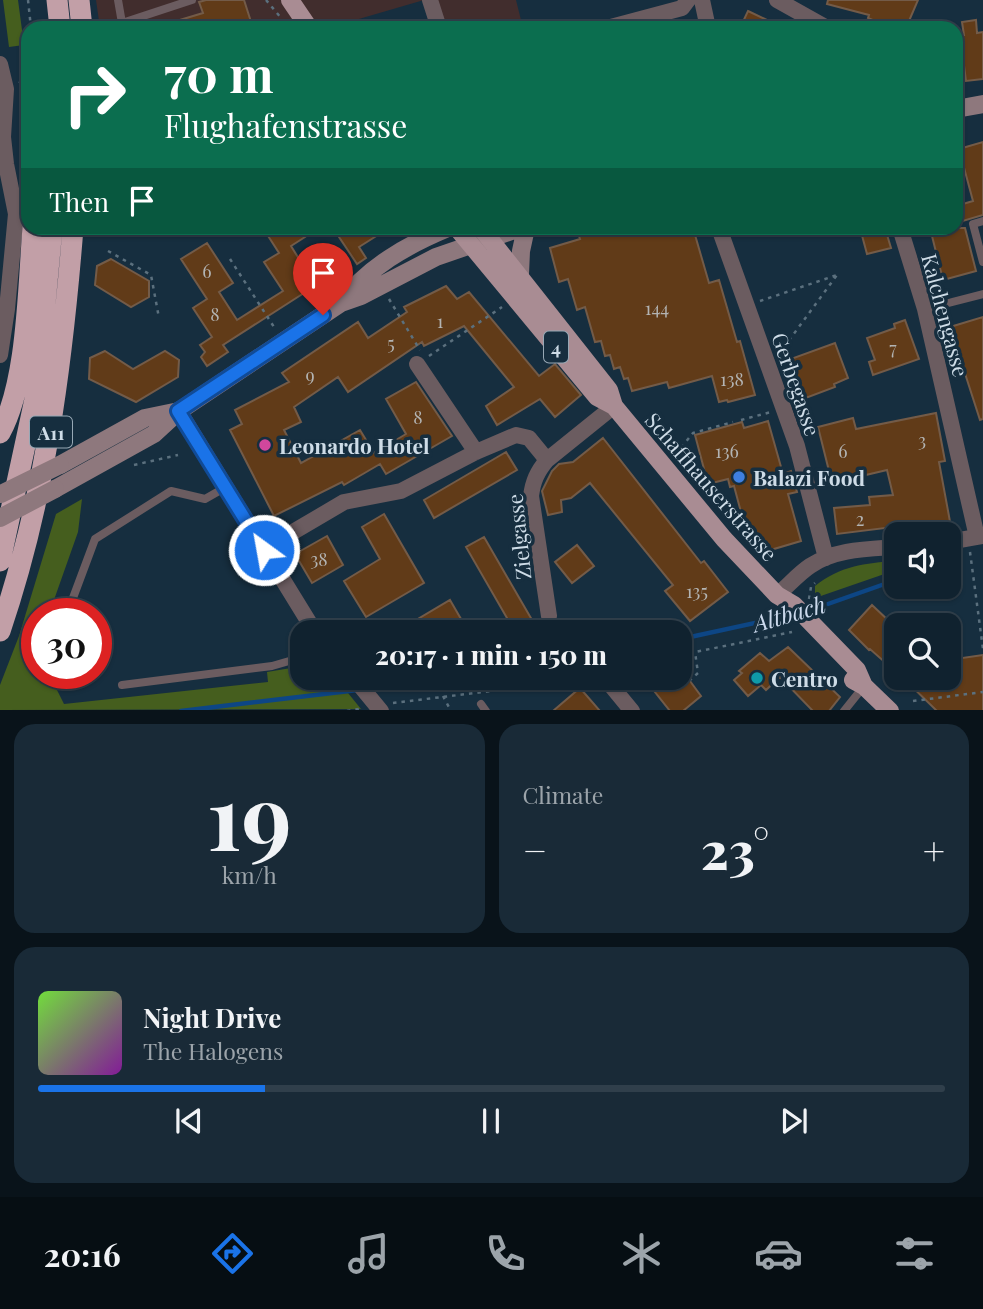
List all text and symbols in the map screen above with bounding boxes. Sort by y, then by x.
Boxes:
text: 70 m [164,40,274,105]
icon: right [49,49,140,140]
text: Flughafenstrasse [164,103,407,146]
icon: arrive [123,182,161,220]
text: Then [49,184,109,219]
pin [293,243,353,315]
street label: Kalchengasse [916,250,976,380]
icon: arrive [304,254,342,292]
house number: 6 [202,259,212,283]
house number: 144 [645,296,669,320]
house number: 8 [210,302,220,326]
house number: 1 [437,309,444,333]
street label: Gerbegasse [766,329,828,439]
house number: 5 [387,331,395,355]
road number: 4 [544,332,568,362]
house number: 7 [889,336,897,360]
house number: 9 [305,363,315,387]
house number: 138 [720,367,744,391]
house number: 8 [413,405,423,429]
street label: Schaffhauserstrasse [640,406,784,566]
road number: A11 [30,416,72,448]
house number: 3 [918,428,926,452]
place label: Leonardo Hotel [279,431,430,459]
marker: Leonardo Hotel [257,437,273,453]
house number: 136 [715,439,739,463]
house number: 6 [838,439,848,463]
place label: Balazi Food [753,463,866,491]
marker: Balazi Food [731,469,747,485]
street label: Zielgasse [500,493,536,581]
house number: 2 [856,507,864,531]
position arrow [227,513,301,587]
map controls [884,522,961,690]
button: sound [884,522,961,599]
house number: 38 [310,547,328,571]
house number: 135 [686,579,708,603]
water label: Altbach [747,588,829,639]
speed limit sign: 30 [21,598,112,689]
button: search [884,613,961,690]
text: 20:17 · 1 min · 150 m [375,637,607,672]
place label: Centro [771,664,838,692]
marker: Centro [749,670,765,686]
text: 19 [207,753,292,874]
text: Climate [523,779,603,810]
text: 23° [701,814,769,883]
text: − [523,824,547,875]
text: + [923,824,945,875]
text: km/h [222,859,277,890]
text: Night Drive [143,1000,281,1035]
text: The Halogens [143,1035,283,1066]
icon: previous [170,1102,208,1140]
icon: pause [472,1102,510,1140]
icon: next [775,1102,813,1140]
icon: directions [208,1229,257,1278]
icon: music [344,1229,393,1278]
icon: phone [481,1229,530,1278]
icon: climate [617,1229,666,1278]
icon: car [754,1229,803,1278]
icon: filters [890,1229,939,1278]
text: 20:16 [44,1232,121,1275]

